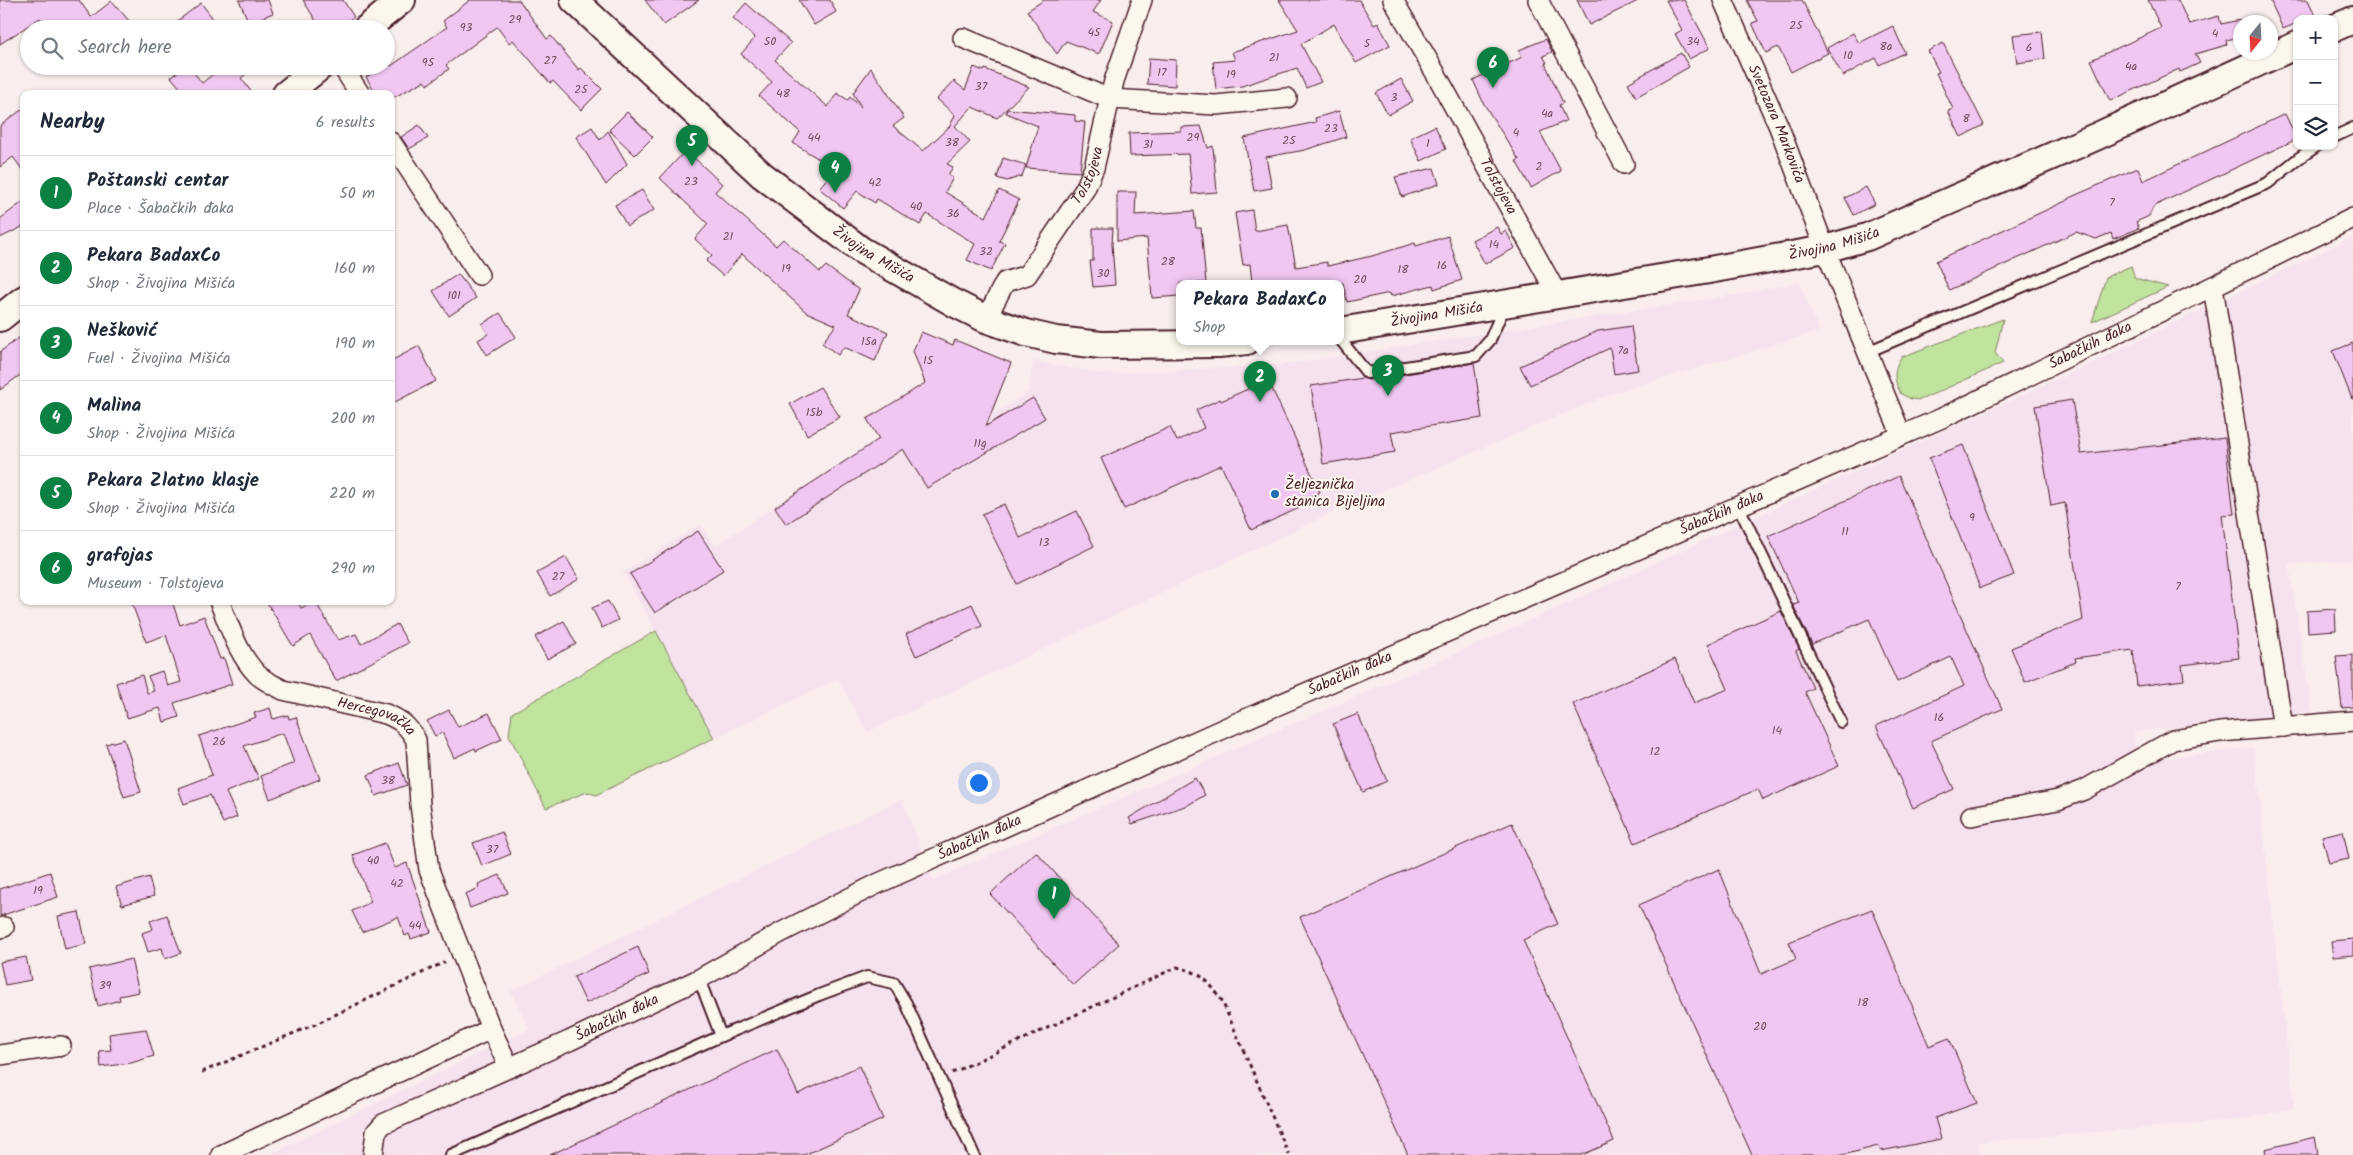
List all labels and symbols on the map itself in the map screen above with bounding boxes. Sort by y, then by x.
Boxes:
house number: 29 [509,10,522,29]
north arrow [2233,15,2278,60]
house number: 25 [1789,16,1804,35]
house number: 93 [460,18,472,37]
house number: 45 [1087,23,1102,42]
house number: 4 [2212,24,2219,43]
house number: 50 [764,32,776,51]
house number: 34 [1686,32,1700,51]
house number: 5 [1364,34,1372,53]
house number: 8a [1880,37,1893,56]
house number: 6 [2026,38,2032,57]
house number: 10 [1843,46,1853,65]
pin: 6 [1477,47,1509,88]
house number: 21 [1269,48,1280,67]
house number: 27 [544,51,557,70]
house number: 95 [422,53,436,72]
house number: 4a [2125,57,2137,76]
street label: Svetozara Markovića [1741,61,1811,187]
house number: 17 [1157,63,1167,82]
house number: 19 [1226,65,1236,84]
house number: 37 [975,77,988,96]
house number: 25 [574,80,589,99]
house number: 48 [776,84,791,103]
house number: 3 [1391,88,1398,107]
house number: 4a [1541,104,1553,123]
house number: 8 [1962,109,1970,128]
house number: 23 [1324,119,1338,138]
house number: 4 [1513,123,1520,142]
pin: 5 [676,125,708,166]
house number: 44 [807,128,821,147]
house number: 29 [1187,128,1200,147]
house number: 25 [1282,131,1297,150]
house number: 38 [945,133,960,152]
house number: 1 [1426,134,1430,153]
house number: 31 [1143,135,1154,154]
street label: Tolstojeva [1065,144,1111,210]
pin: 4 [819,152,851,193]
street label: Tolstojeva [1473,154,1523,219]
house number: 2 [1536,157,1543,176]
house number: 23 [684,172,698,191]
house number: 42 [868,173,882,192]
house number: 7 [2109,193,2115,212]
house number: 40 [910,197,922,216]
house number: 36 [946,204,960,223]
street label: Živojina Mišića [827,220,919,290]
street label: Živojina Mišića [1787,221,1884,267]
house number: 21 [723,227,734,246]
house number: 14 [1489,235,1500,254]
house number: 32 [979,242,993,261]
house number: 28 [1161,252,1176,271]
house number: 16 [1437,256,1447,275]
house number: 19 [781,259,791,278]
house number: 18 [1398,260,1409,279]
house number: 30 [1097,264,1109,283]
house number: 20 [1354,270,1366,289]
house number: 101 [447,286,461,305]
street label: Živojina Mišića [1389,296,1485,334]
street label: Šabačkih đaka [2045,315,2136,376]
house number: 15a [861,332,877,351]
house number: 7a [1617,341,1629,360]
house number: 15 [923,351,935,370]
pin: 3 [1372,355,1404,396]
pin: 2 [1244,361,1276,402]
house number: 15b [806,403,823,422]
house number: 11g [973,434,987,453]
place label: Željeznička stanica Bijeljina [1285,473,1385,514]
street label: Šabačkih đaka [1676,484,1768,542]
marker: Željeznička stanica Bijeljina [1269,488,1281,500]
house number: 9 [1969,508,1975,527]
house number: 11 [1841,522,1849,541]
house number: 13 [1039,533,1049,552]
house number: 27 [552,567,565,586]
house number: 7 [2175,577,2181,596]
street label: Šabačkih đaka [1304,645,1396,703]
street label: Hercegovačka [335,691,422,741]
house number: 16 [1934,708,1944,727]
house number: 14 [1772,721,1783,740]
house number: 26 [212,732,226,751]
house number: 12 [1650,742,1660,761]
your location [966,770,992,796]
house number: 38 [381,771,396,790]
street label: Šabačkih đaka [934,809,1026,867]
house number: 37 [486,840,499,859]
house number: 40 [367,851,379,870]
house number: 42 [390,874,404,893]
pin: 1 [1038,878,1070,919]
house number: 19 [33,881,43,900]
house number: 44 [408,916,422,935]
house number: 39 [99,976,111,995]
street label: Šabačkih đaka [571,988,663,1048]
house number: 18 [1858,993,1869,1012]
house number: 20 [1754,1017,1766,1036]

